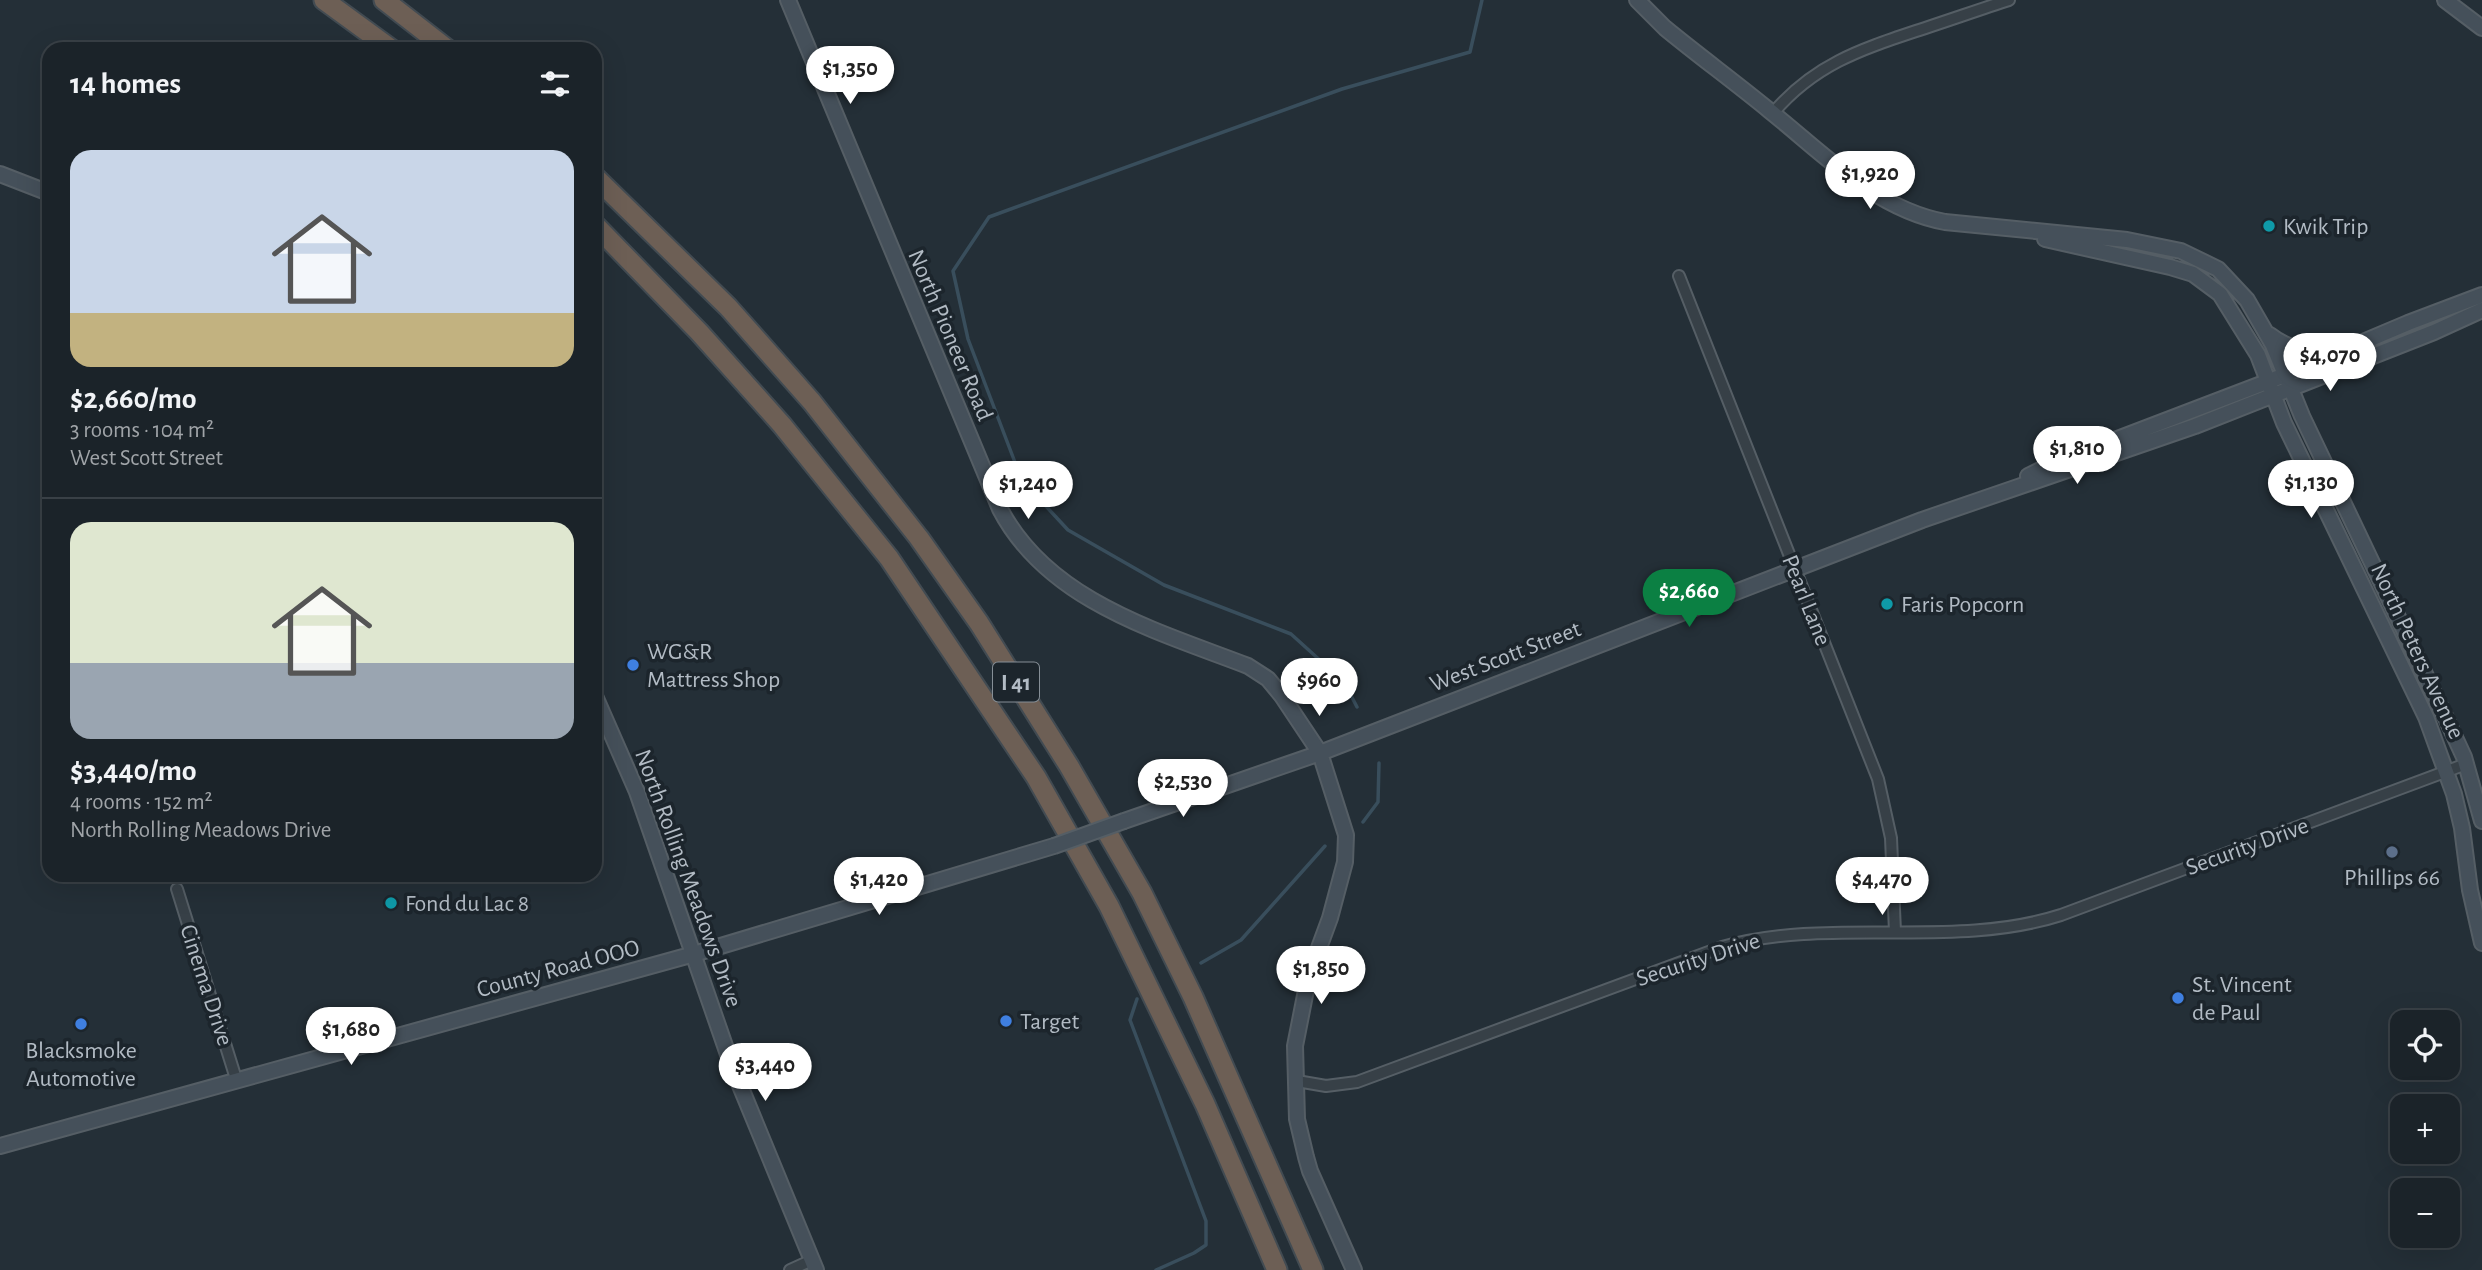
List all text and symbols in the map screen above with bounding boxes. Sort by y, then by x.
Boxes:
pin: $1,350 [793,46,907,106]
text: $1,350 [822,57,878,80]
icon: filters [536,65,574,103]
text: 14 homes [70,69,181,99]
pin: $1,920 [1813,152,1927,211]
text: $1,920 [1841,162,1899,185]
icon: home [259,196,385,322]
place label: Kwik Trip [2283,215,2368,239]
marker: Kwik Trip [2261,218,2277,234]
street label: North Pioneer Road [903,246,997,424]
pin: $4,070 [2273,334,2387,393]
text: $4,070 [2299,344,2361,367]
text: $2,660/mo [70,384,197,414]
text: 3 rooms · 104 m² [70,419,214,442]
pin: $1,810 [2020,426,2134,486]
text: $1,810 [2049,437,2105,460]
text: West Scott Street [70,447,223,470]
pin: $1,130 [2254,461,2368,520]
pin: $1,240 [971,462,1085,521]
text: $1,130 [2284,471,2338,494]
text: $1,240 [999,472,1057,495]
street label: Pearl Lane [1777,552,1835,649]
street label: North Peters Avenue [2366,560,2468,743]
icon: home [259,568,385,694]
pin: $2,660 [1632,570,1746,629]
text: $2,660 [1659,580,1719,603]
place label: Faris Popcorn [1901,593,2024,617]
marker: Faris Popcorn [1879,596,1895,612]
street label: West Scott Street [1427,617,1584,697]
place label: WG&R Mattress Shop [647,640,780,692]
marker: WG&R Mattress Shop [625,657,641,673]
pin: $960 [1278,658,1360,718]
road number: I 41 [993,662,1039,702]
text: $960 [1297,669,1341,692]
street label: North Rolling Meadows Drive [630,746,746,1011]
text: $3,440/mo [70,756,197,786]
pin: $2,530 [1126,760,1240,819]
text: $2,530 [1154,770,1212,793]
text: 4 rooms · 152 m² [70,791,213,814]
street label: Security Drive [2183,814,2312,880]
text: North Rolling Meadows Drive [70,819,331,842]
marker: Phillips 66 [2384,844,2400,860]
pin: $1,420 [822,858,936,917]
pin: $4,470 [1825,858,1939,917]
place label: Phillips 66 [2344,866,2440,890]
text: $1,420 [850,868,908,891]
text: $4,470 [1852,868,1912,891]
place label: Fond du Lac 8 [405,892,529,916]
marker: Fond du Lac 8 [383,895,399,911]
street label: Cinema Drive [175,922,237,1049]
street label: Security Drive [1633,929,1763,991]
street label: County Road OOO [474,936,642,1002]
pin: $1,850 [1264,946,1378,1006]
text: $1,850 [1292,957,1350,980]
place label: St. Vincent de Paul [2192,973,2292,1025]
marker: St. Vincent de Paul [2170,990,2186,1006]
pin: $1,680 [294,1007,408,1067]
place label: Target [1020,1010,1080,1034]
map controls [2390,1010,2460,1248]
button: locate [2390,1010,2460,1080]
marker: Target [998,1013,1014,1029]
marker: Blacksmoke Automotive [73,1016,89,1032]
text: $1,680 [322,1018,380,1041]
place label: Blacksmoke Automotive [25,1039,137,1091]
pin: $3,440 [708,1044,822,1103]
text: $3,440 [735,1054,795,1077]
button: + [2390,1094,2460,1164]
button: − [2390,1178,2460,1248]

